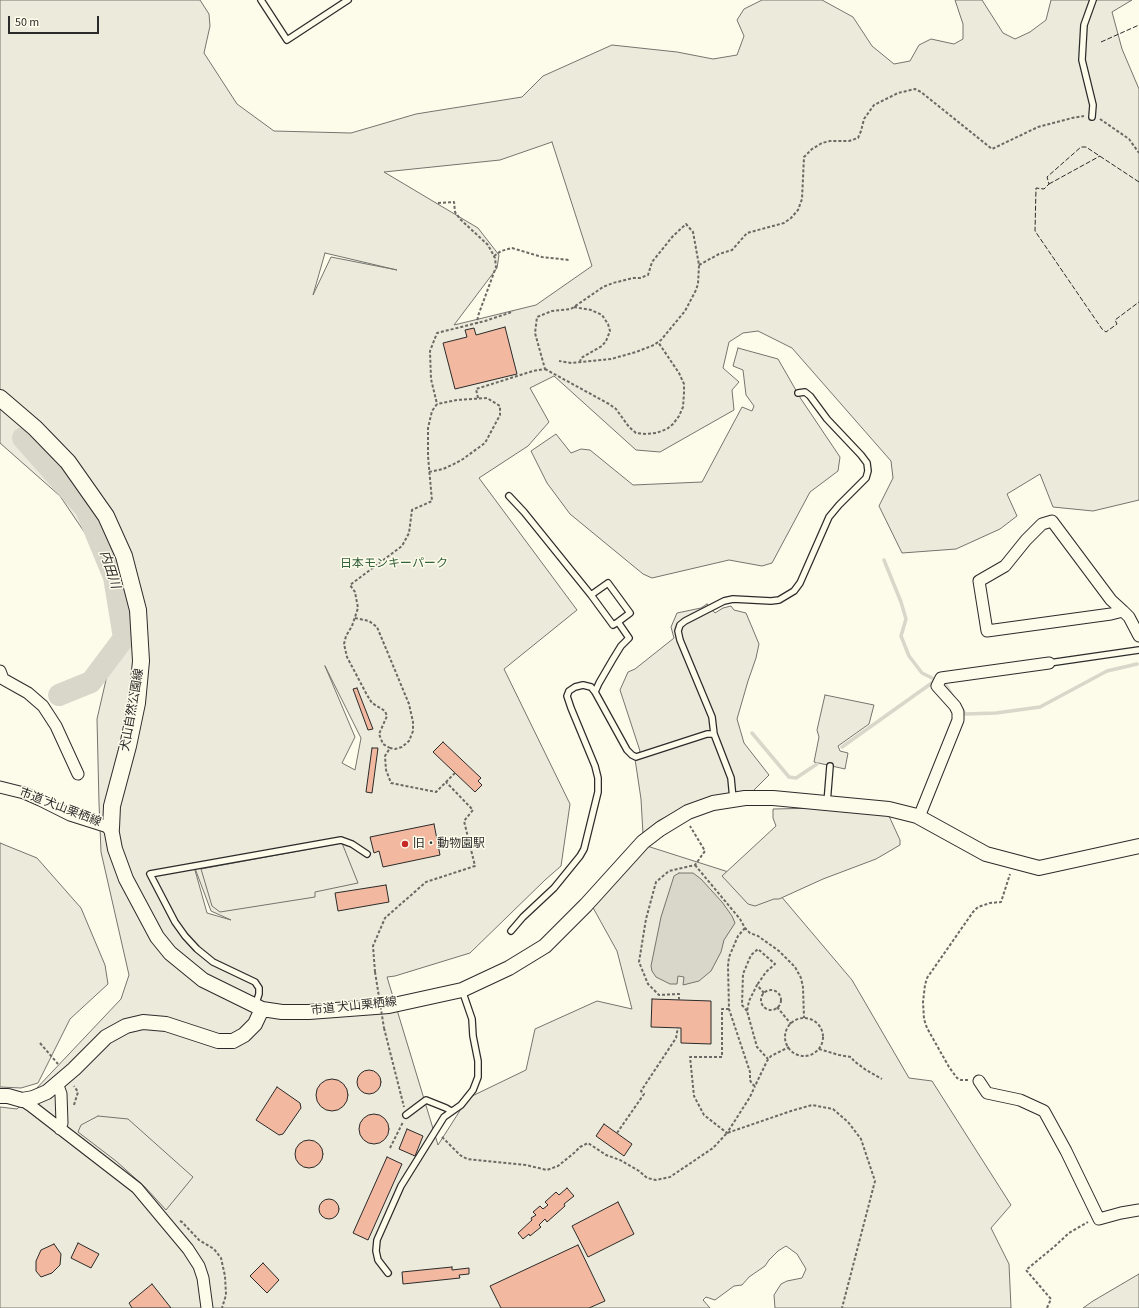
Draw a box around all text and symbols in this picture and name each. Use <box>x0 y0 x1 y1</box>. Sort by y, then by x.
scale bar <box>10 8 101 34</box>
text: 50 m <box>15 14 39 31</box>
water label: 内田川 <box>96 549 122 591</box>
park label: 日本モンキーパーク <box>340 557 448 571</box>
street label: 犬山自然公園線 <box>119 667 147 753</box>
street label: 市道 犬山栗栖線 <box>17 786 103 830</box>
place label: 旧・動物園駅 <box>413 837 485 851</box>
marker: 旧・動物園駅 <box>400 839 410 849</box>
street label: 市道 犬山栗栖線 <box>310 995 398 1019</box>

